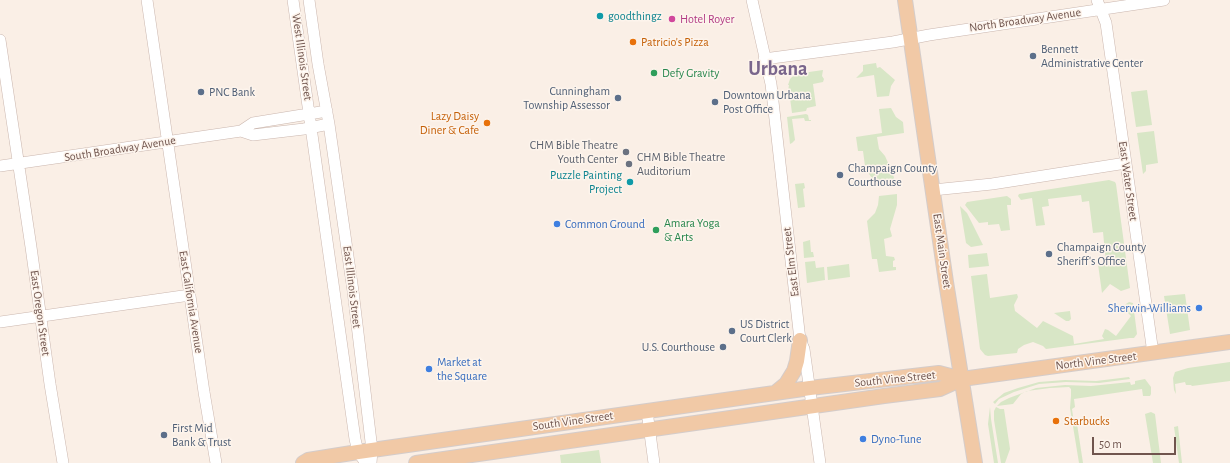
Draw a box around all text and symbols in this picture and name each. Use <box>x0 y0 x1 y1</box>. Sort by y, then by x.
street label: North Broadway Avenue <box>968 5 1082 35</box>
place label: goodthingz <box>608 9 662 23</box>
marker: goodthingz <box>595 11 605 21</box>
place label: Hotel Royer <box>680 12 734 26</box>
street label: West Illinois Street <box>289 13 315 101</box>
marker: Hotel Royer <box>667 14 677 24</box>
place label: Patricio’s Pizza <box>641 35 709 49</box>
marker: Patricio’s Pizza <box>628 37 638 47</box>
place label: Bennett Administrative Center <box>1041 42 1143 70</box>
marker: Bennett Administrative Center <box>1028 51 1038 61</box>
district label: Urbana <box>748 57 808 81</box>
place label: Defy Gravity <box>662 66 719 80</box>
marker: Defy Gravity <box>649 68 659 78</box>
place label: Cunningham Township Assessor <box>523 84 610 112</box>
place label: PNC Bank <box>209 85 255 99</box>
marker: PNC Bank <box>196 87 206 97</box>
place label: Downtown Urbana Post Office <box>723 88 811 116</box>
marker: Cunningham Township Assessor <box>613 93 623 103</box>
marker: Downtown Urbana Post Office <box>710 97 720 107</box>
place label: Lazy Daisy Diner & Cafe <box>420 109 479 137</box>
marker: Lazy Daisy Diner & Cafe <box>482 118 492 128</box>
street label: South Broadway Avenue <box>63 133 177 165</box>
place label: CHM Bible Theatre Youth Center <box>530 138 618 166</box>
street label: East Water Street <box>1115 140 1141 222</box>
marker: CHM Bible Theatre Youth Center <box>621 147 631 157</box>
place label: CHM Bible Theatre Auditorium <box>637 150 725 178</box>
marker: CHM Bible Theatre Auditorium <box>624 159 634 169</box>
place label: Champaign County Courthouse <box>848 161 937 189</box>
place label: Puzzle Painting Project <box>550 168 622 196</box>
marker: Champaign County Courthouse <box>835 170 845 180</box>
marker: Puzzle Painting Project <box>625 177 635 187</box>
street label: East Main Street <box>930 213 954 289</box>
place label: Amara Yoga & Arts <box>664 216 720 244</box>
place label: Common Ground <box>565 217 645 231</box>
marker: Common Ground <box>552 219 562 229</box>
marker: Amara Yoga & Arts <box>651 225 661 235</box>
street label: East Elm Street <box>780 226 802 298</box>
place label: Champaign County Sheriff's Office <box>1057 240 1146 268</box>
street label: East Illinois Street <box>340 245 364 329</box>
marker: Champaign County Sheriff's Office <box>1044 249 1054 259</box>
street label: East California Avenue <box>176 250 206 354</box>
street label: East Oregon Street <box>27 269 53 357</box>
place label: Sherwin-Williams <box>1108 301 1191 315</box>
marker: Sherwin-Williams <box>1194 303 1204 313</box>
place label: US District Court Clerk <box>740 317 792 345</box>
marker: US District Court Clerk <box>727 326 737 336</box>
place label: U.S. Courthouse <box>642 340 715 354</box>
marker: U.S. Courthouse <box>718 342 728 352</box>
street label: North Vine Street <box>1055 349 1137 373</box>
place label: Market at the Square <box>437 355 487 383</box>
marker: Market at the Square <box>424 364 434 374</box>
street label: South Vine Street <box>854 368 936 390</box>
street label: South Vine Street <box>532 408 614 434</box>
place label: Starbucks <box>1064 414 1110 428</box>
marker: Starbucks <box>1051 416 1061 426</box>
place label: First Mid Bank & Trust <box>172 421 231 449</box>
scale bar <box>1094 429 1178 455</box>
marker: First Mid Bank & Trust <box>159 430 169 440</box>
place label: Dyno-Tune <box>871 432 922 446</box>
marker: Dyno-Tune <box>858 434 868 444</box>
text: 50 m <box>1099 438 1122 450</box>

